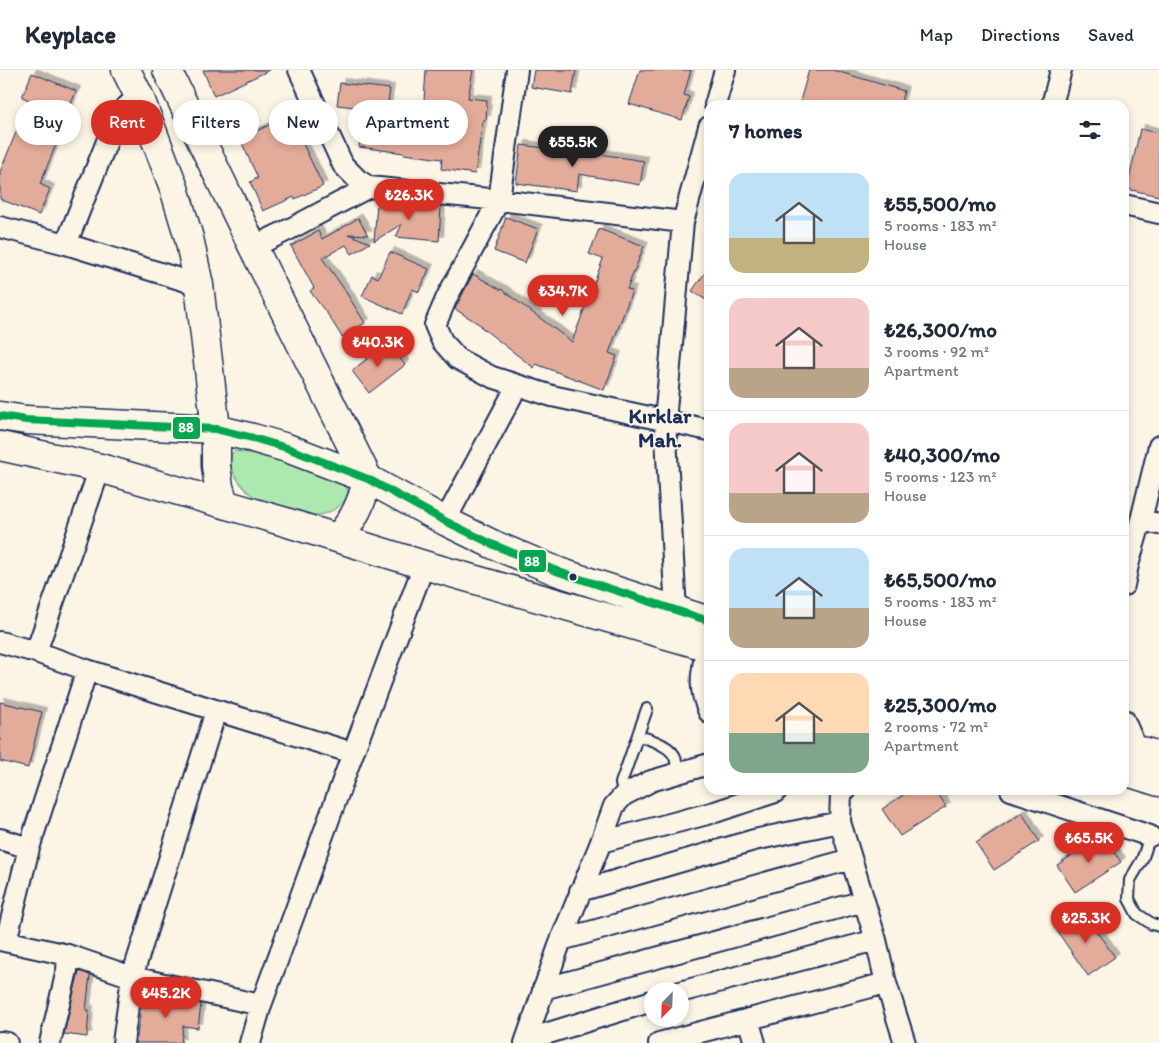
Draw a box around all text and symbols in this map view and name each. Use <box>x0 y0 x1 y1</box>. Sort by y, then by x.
text: Keyplace <box>25 20 116 49</box>
text: Map <box>920 24 953 46</box>
text: Directions <box>981 24 1060 46</box>
text: Saved <box>1088 24 1134 46</box>
chip: Buy <box>15 100 81 145</box>
chip: Rent <box>91 100 163 145</box>
chip: Filters <box>173 100 259 145</box>
chip: New <box>269 100 338 145</box>
chip: Apartment <box>348 100 468 145</box>
icon: filters <box>1076 116 1104 144</box>
text: 7 homes <box>729 118 803 143</box>
pin: ₺55.5K <box>532 126 614 168</box>
text: ₺55.5K <box>549 132 597 151</box>
pin: ₺26.3K <box>368 178 450 221</box>
text: ₺26.3K <box>385 185 433 204</box>
text: ₺55,500/mo <box>884 191 996 216</box>
icon: home <box>769 193 829 253</box>
text: 5 rooms · 183 m² <box>884 216 997 235</box>
text: House <box>884 235 927 254</box>
pin: ₺34.7K <box>522 274 604 317</box>
text: ₺34.7K <box>538 281 588 300</box>
text: ₺26,300/mo <box>884 317 997 342</box>
icon: home <box>769 318 829 378</box>
pin: ₺40.3K <box>337 326 419 368</box>
text: ₺40.3K <box>353 332 403 351</box>
text: 3 rooms · 92 m² <box>884 342 989 361</box>
text: Apartment <box>884 361 959 380</box>
district label: Kırklar Mah. <box>629 403 692 452</box>
line badge: 88 <box>172 416 201 440</box>
text: 88 <box>178 419 194 436</box>
text: ₺40,300/mo <box>884 442 1000 467</box>
icon: home <box>769 443 829 503</box>
text: 5 rooms · 123 m² <box>884 467 996 486</box>
text: House <box>884 486 927 505</box>
line badge: 88 <box>518 549 547 573</box>
text: 88 <box>524 553 540 570</box>
text: ₺65,500/mo <box>884 567 996 592</box>
icon: home <box>769 568 829 628</box>
unlabelled marker <box>568 572 578 582</box>
text: 5 rooms · 183 m² <box>884 592 997 611</box>
text: House <box>884 611 927 630</box>
text: ₺25,300/mo <box>884 692 997 717</box>
icon: home <box>769 693 829 753</box>
text: 2 rooms · 72 m² <box>884 717 988 736</box>
text: Apartment <box>884 736 959 755</box>
pin: ₺65.5K <box>1048 822 1130 864</box>
text: ₺65.5K <box>1065 828 1113 847</box>
pin: ₺25.3K <box>1045 902 1127 944</box>
text: ₺25.3K <box>1062 908 1110 927</box>
pin: ₺45.2K <box>125 976 207 1019</box>
north arrow <box>644 982 689 1028</box>
map controls <box>644 982 689 1027</box>
text: ₺45.2K <box>141 983 191 1002</box>

